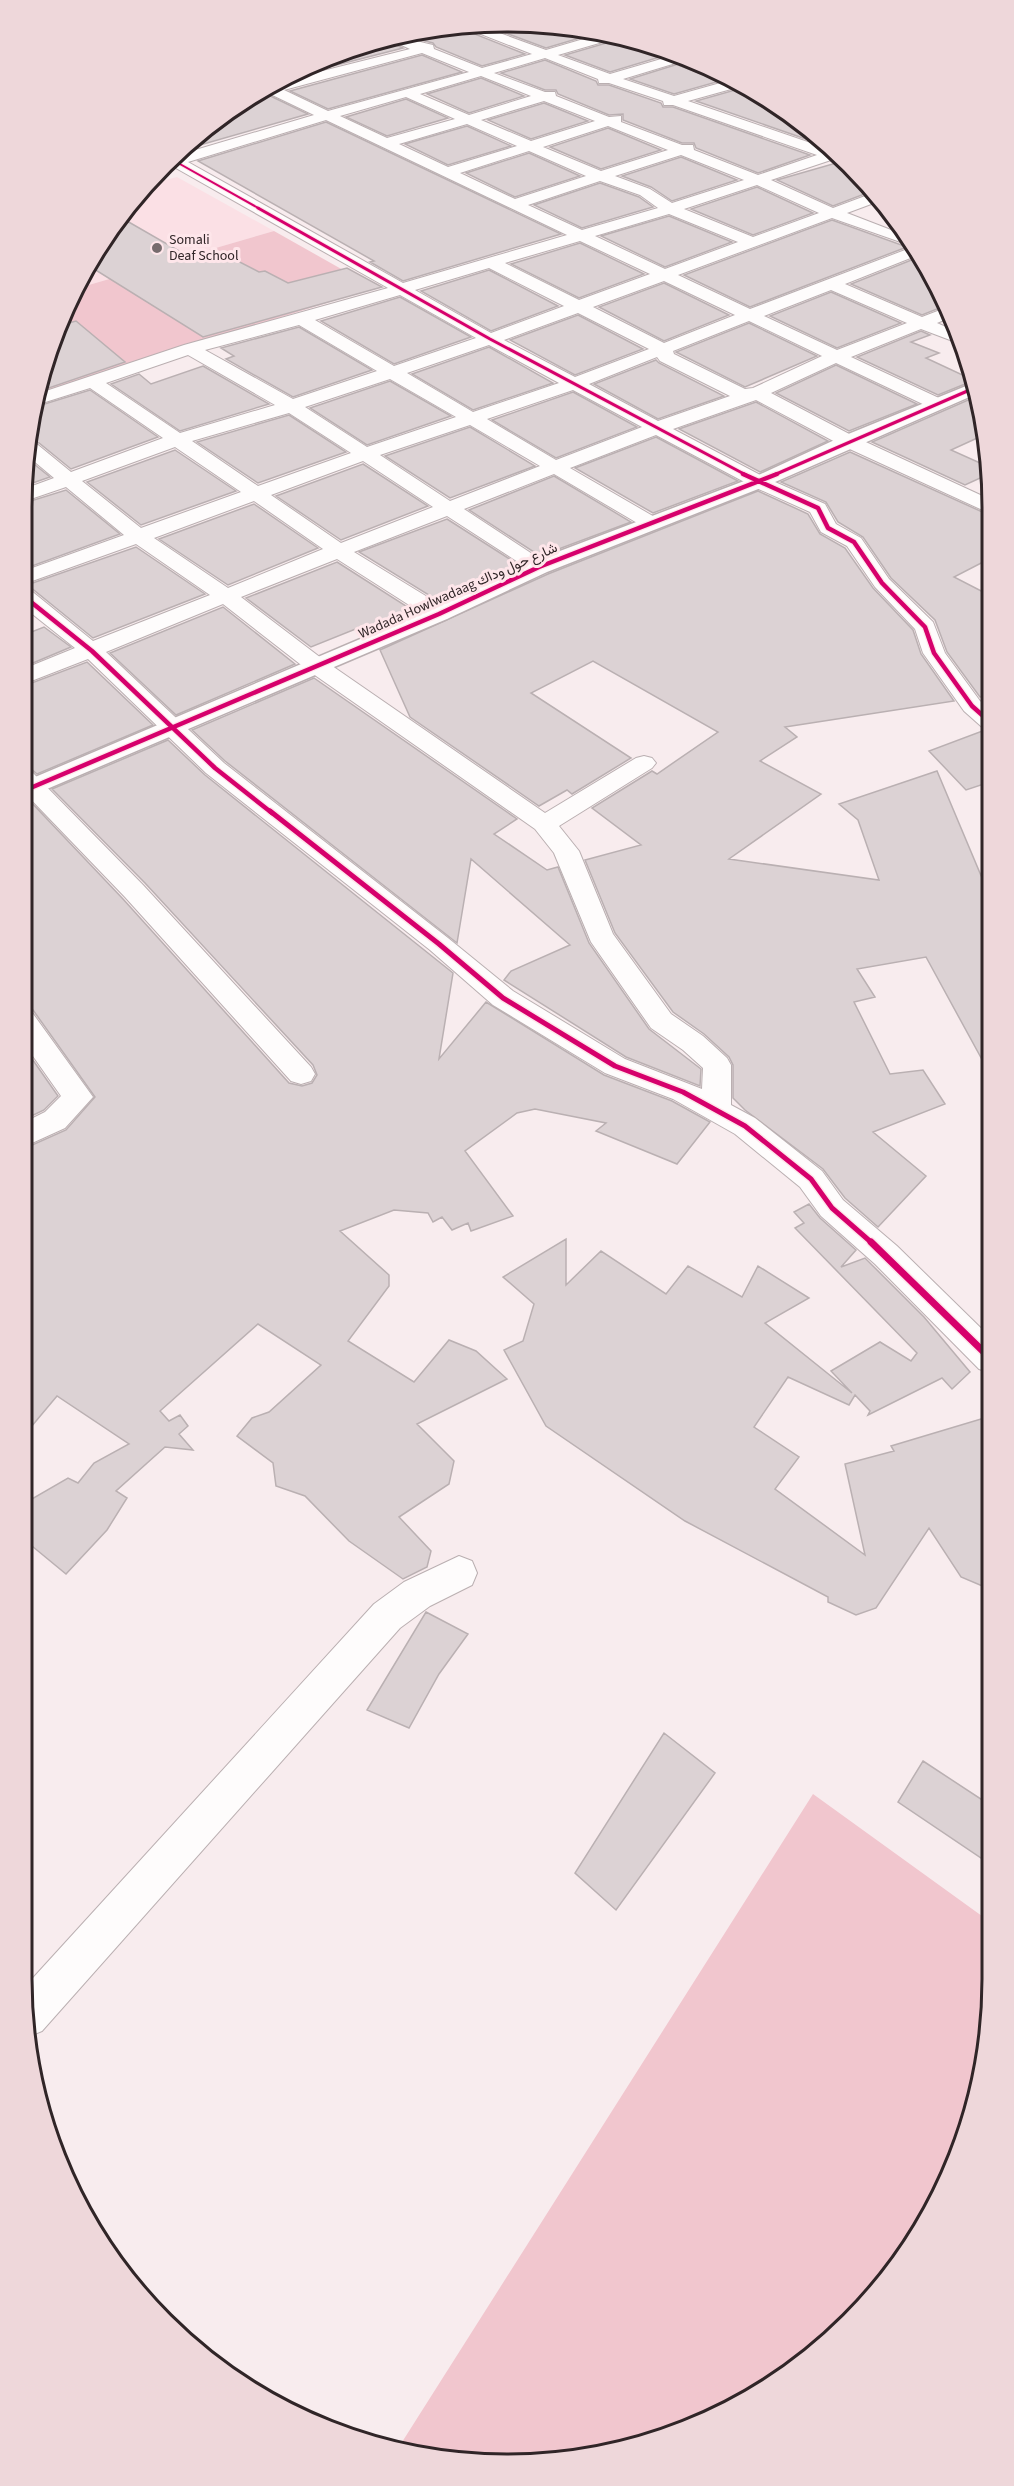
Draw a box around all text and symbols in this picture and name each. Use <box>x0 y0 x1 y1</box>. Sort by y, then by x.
place label: Somali Deaf School <box>169 230 239 266</box>
marker: Somali Deaf School <box>150 241 164 255</box>
street label: Wadada Howlwadaag شارع حول وداك <box>355 538 561 644</box>

